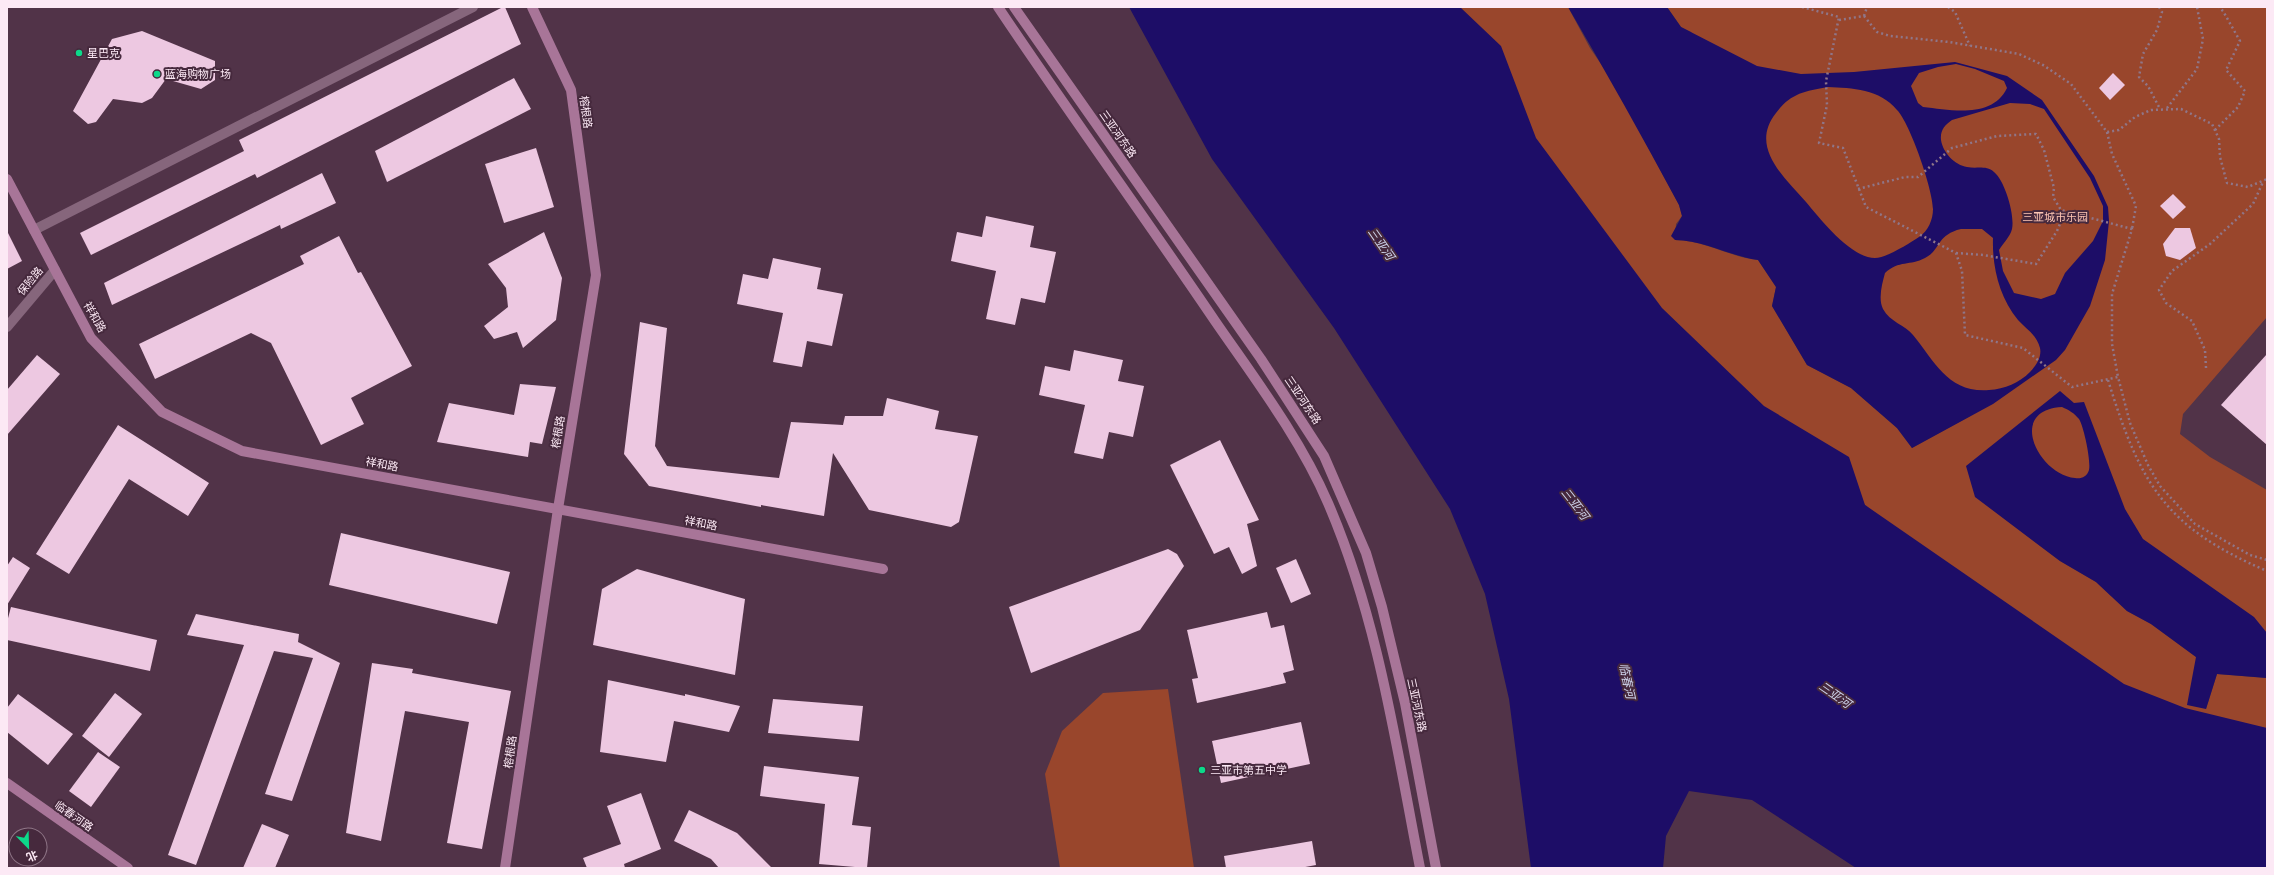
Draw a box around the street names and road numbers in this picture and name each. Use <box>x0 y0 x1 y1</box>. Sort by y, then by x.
street label: 榕根路 <box>577 95 594 129</box>
street label: 三亚河东路 <box>1096 108 1139 161</box>
street label: 保险路 <box>15 265 46 298</box>
street label: 祥和路 <box>81 300 108 335</box>
street label: 三亚河东路 <box>1282 374 1323 427</box>
street label: 榕根路 <box>549 415 567 449</box>
street label: 祥和路 <box>365 455 399 474</box>
street label: 祥和路 <box>684 514 718 533</box>
street label: 三亚河东路 <box>1404 677 1429 733</box>
street label: 榕根路 <box>502 735 519 769</box>
street label: 临春河路 <box>52 798 95 834</box>

